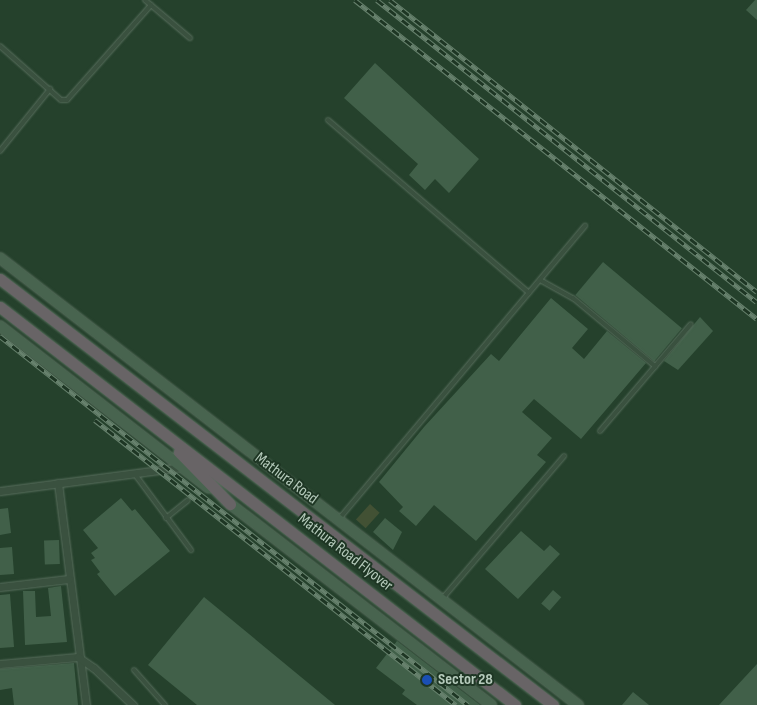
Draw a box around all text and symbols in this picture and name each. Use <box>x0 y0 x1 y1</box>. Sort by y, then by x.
street label: Mathura Road <box>251 449 321 509</box>
street label: Mathura Road Flyover <box>294 510 396 596</box>
place label: Sector 28 <box>438 670 493 690</box>
marker: Sector 28 <box>420 673 434 687</box>

